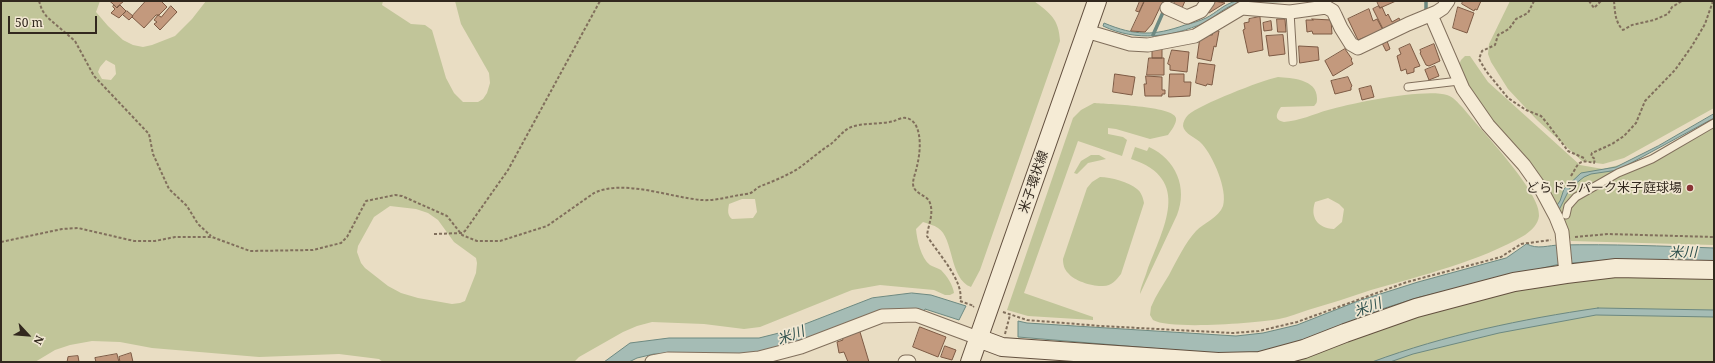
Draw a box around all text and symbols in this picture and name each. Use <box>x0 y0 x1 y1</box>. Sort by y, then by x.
scale bar <box>10 8 99 34</box>
text: 50 m <box>15 14 43 31</box>
street label: 米子環状線 <box>1016 149 1052 215</box>
place label: どらドラパーク米子庭球場 <box>1526 180 1682 196</box>
marker: どらドラパーク米子庭球場 <box>1685 183 1695 193</box>
water label: 米川 <box>1669 245 1697 261</box>
water label: 米川 <box>1352 295 1384 321</box>
north arrow <box>8 315 48 355</box>
water label: 米川 <box>775 323 807 349</box>
text: N <box>31 333 48 348</box>

